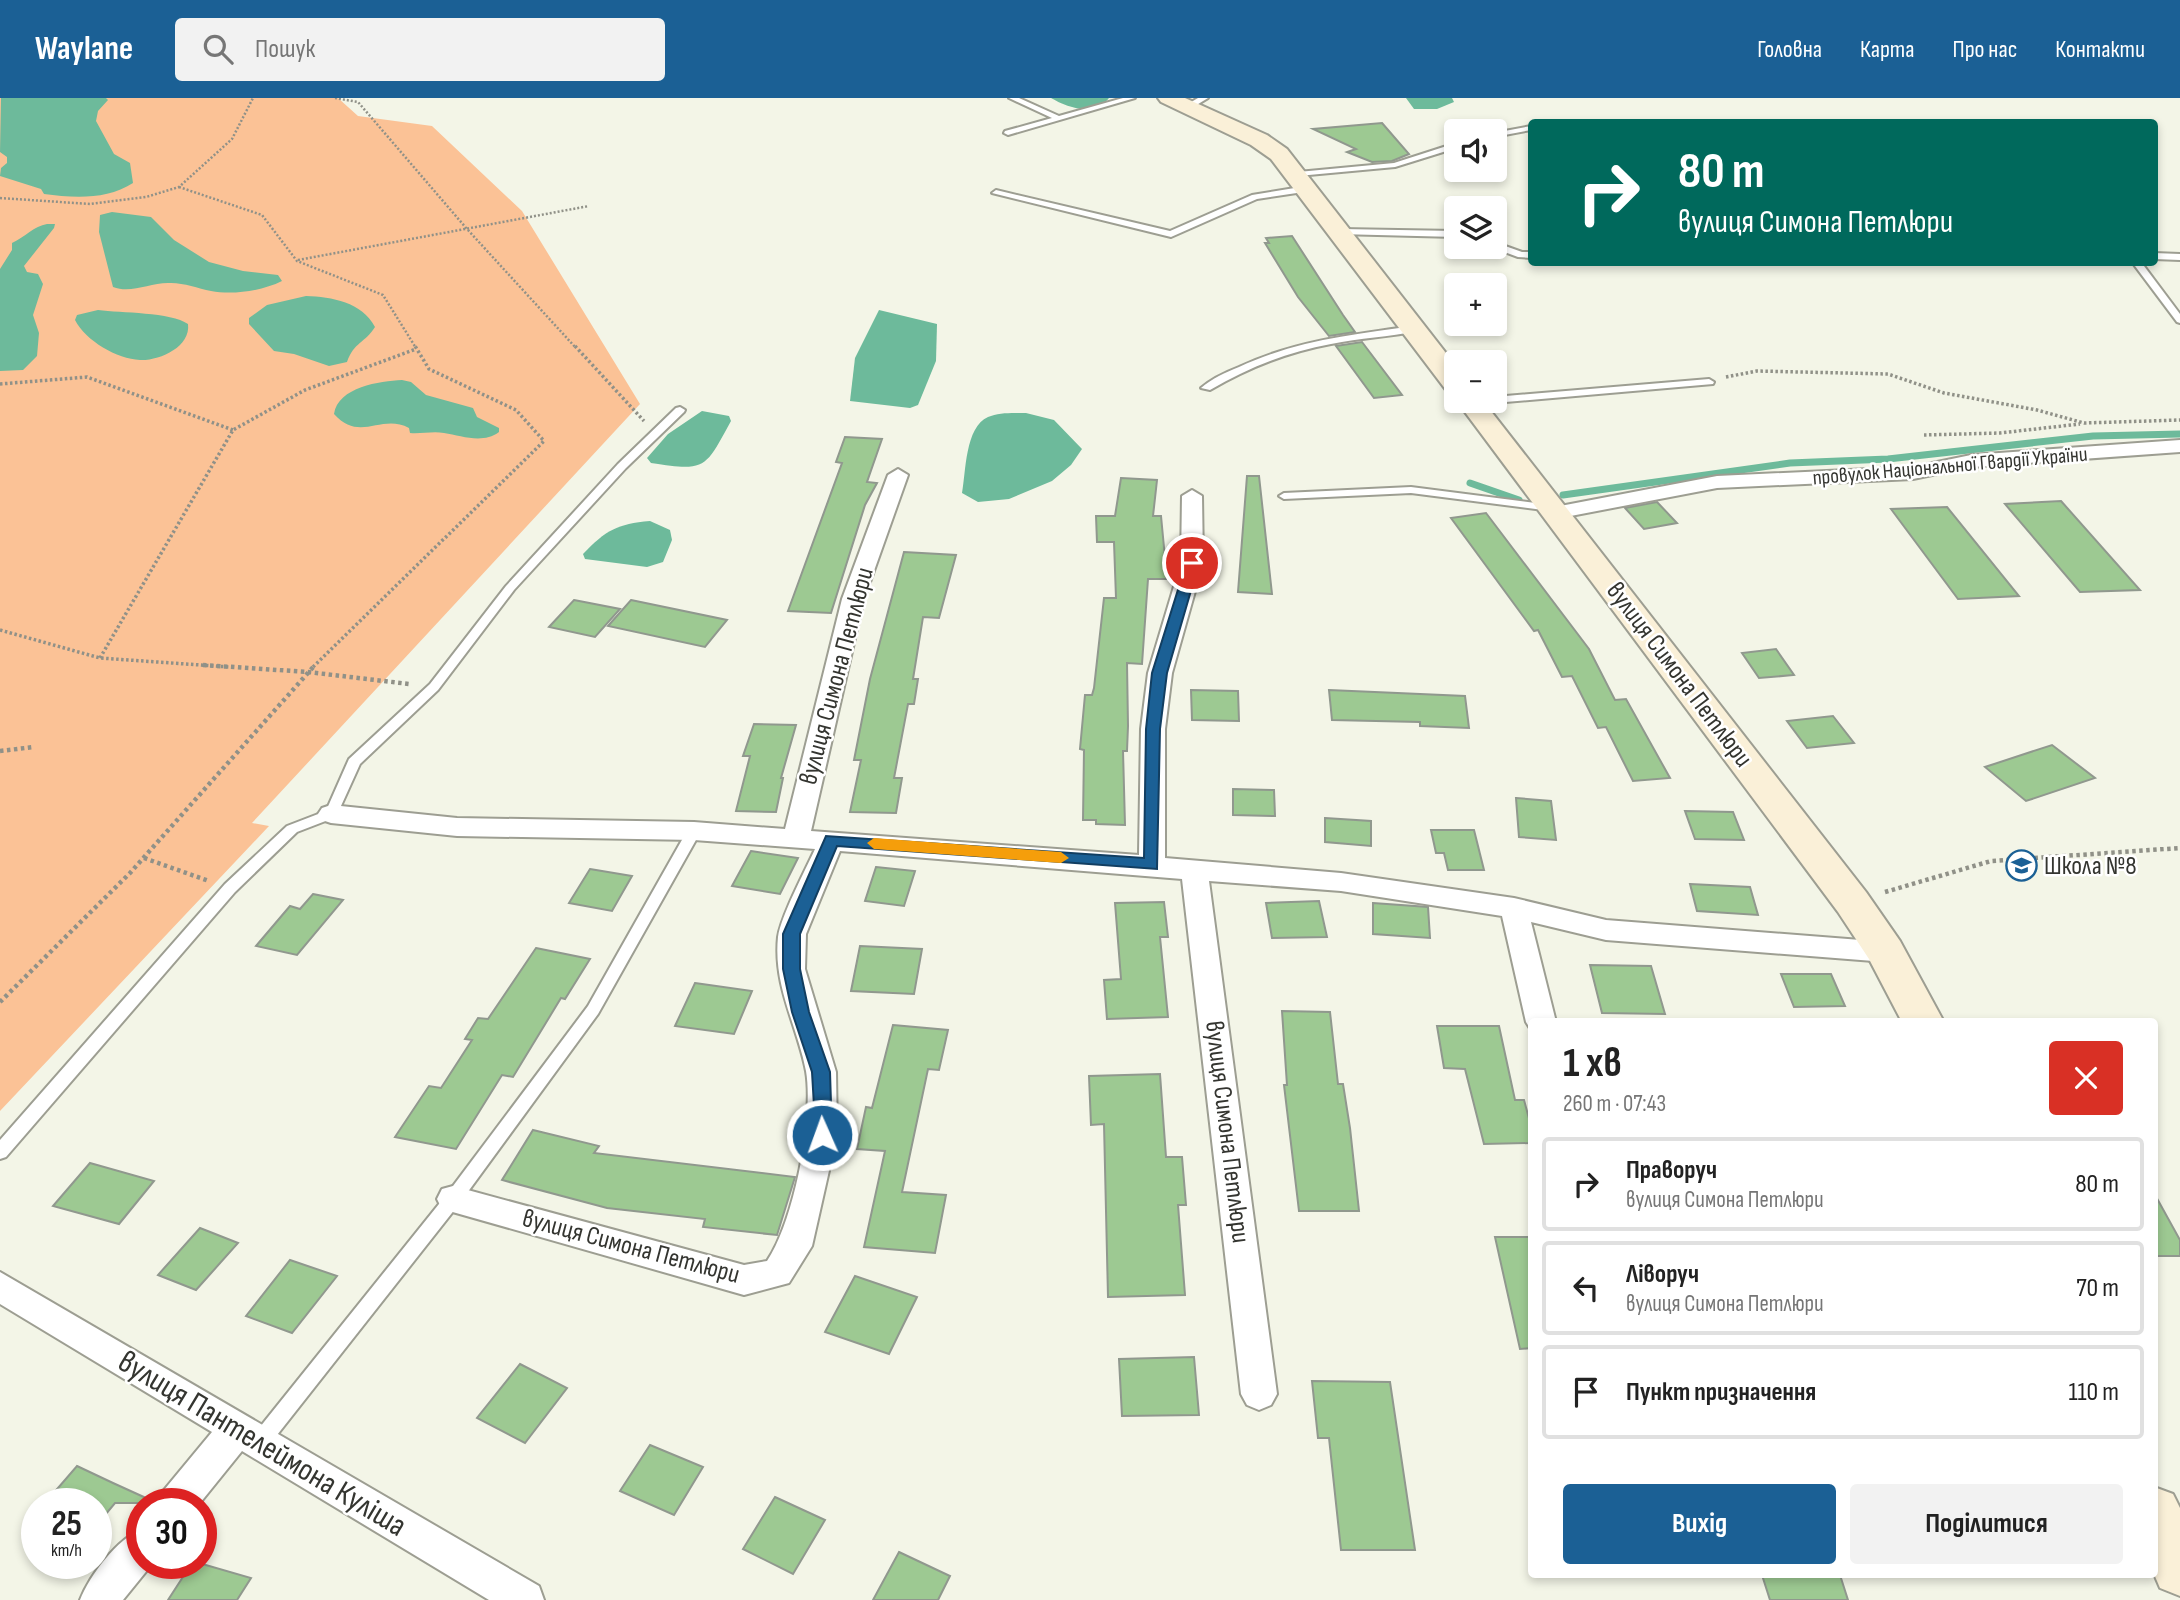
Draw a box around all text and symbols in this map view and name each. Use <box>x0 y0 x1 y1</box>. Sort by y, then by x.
search box <box>175 18 665 81</box>
text: Waylane <box>35 29 133 69</box>
icon: search <box>199 30 237 68</box>
text: Пошук <box>255 34 315 65</box>
text: Головна <box>1757 35 1822 64</box>
text: Карта <box>1860 35 1914 64</box>
text: Про нас <box>1952 35 2017 64</box>
text: Контакти <box>2055 35 2145 64</box>
map controls <box>1444 119 1507 413</box>
button: sound <box>1444 119 1507 182</box>
text: 80 m <box>1678 143 1765 202</box>
icon: right <box>1563 147 1654 238</box>
button: layers <box>1444 196 1507 259</box>
text: вулиця Симона Петлюри <box>1678 203 1953 242</box>
button: + <box>1444 273 1507 336</box>
button: − <box>1444 350 1507 413</box>
street label: провулок Національної Гвардії України <box>1811 442 2089 490</box>
pin <box>1162 533 1222 593</box>
icon: arrive <box>1173 544 1211 582</box>
street label: вулиця Симона Петлюри <box>793 564 881 788</box>
street label: вулиця Симона Петлюри <box>1599 576 1759 774</box>
school or university icon: Школа №8 <box>2004 849 2038 883</box>
place label: Школа №8 <box>2044 851 2137 882</box>
street label: вулиця Симона Петлюри <box>1198 1019 1256 1245</box>
text: 1 хв <box>1563 1038 1622 1089</box>
button: close <box>2049 1041 2123 1115</box>
text: 260 m · 07:43 <box>1563 1090 1666 1118</box>
position arrow <box>785 1098 859 1172</box>
text: Праворуч <box>1626 1155 1717 1186</box>
icon: right <box>1567 1165 1605 1203</box>
text: 80 m <box>2075 1169 2119 1200</box>
text: вулиця Симона Петлюри <box>1626 1186 1824 1214</box>
street label: вулиця Симона Петлюри <box>519 1203 743 1291</box>
text: Ліворуч <box>1626 1259 1699 1290</box>
icon: left <box>1567 1269 1605 1307</box>
text: 70 m <box>2076 1273 2119 1304</box>
text: вулиця Симона Петлюри <box>1626 1290 1824 1318</box>
street label: вулиця Пантелеймона Куліша <box>111 1342 413 1546</box>
icon: arrive <box>1567 1373 1605 1411</box>
text: Пункт призначення <box>1626 1377 1816 1408</box>
text: 110 m <box>2068 1377 2119 1408</box>
button: Вихід <box>1563 1484 1836 1564</box>
button: Поділитися <box>1850 1484 2123 1564</box>
speed limit sign: 30 <box>126 1488 217 1579</box>
text: 25 <box>51 1503 82 1546</box>
text: km/h <box>51 1540 82 1561</box>

